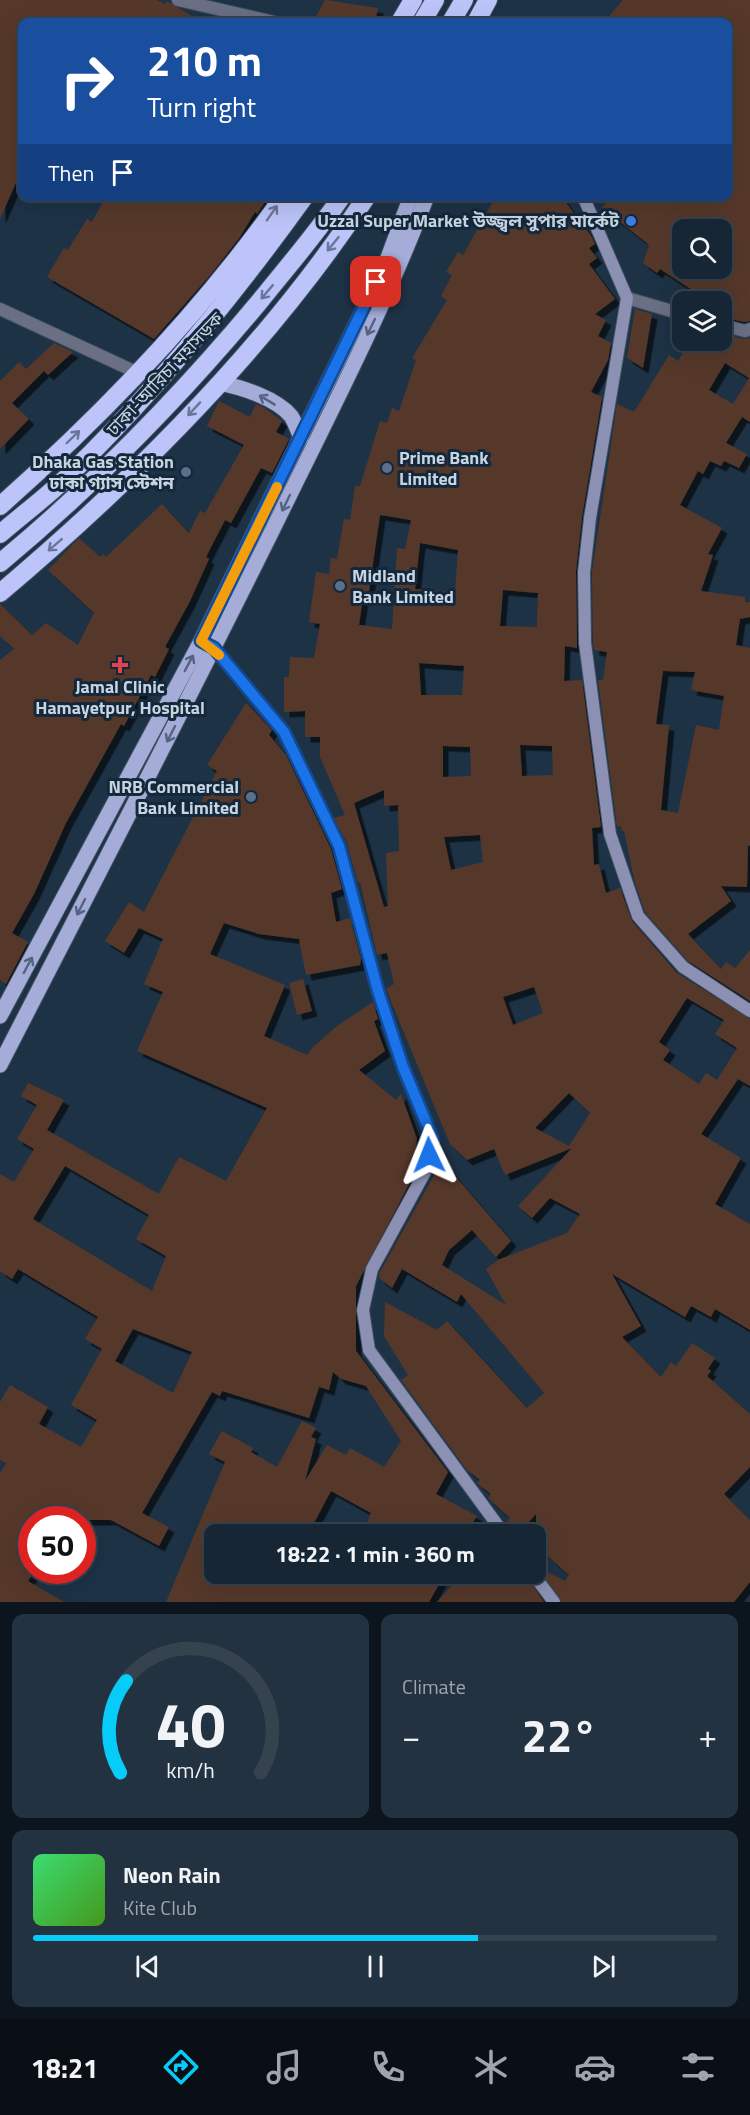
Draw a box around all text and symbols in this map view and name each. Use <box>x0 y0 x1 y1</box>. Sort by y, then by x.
text: 210 m <box>147 28 262 92</box>
icon: right <box>48 42 126 120</box>
text: Turn right <box>147 86 256 127</box>
text: Then <box>48 156 94 190</box>
icon: arrive <box>106 156 139 189</box>
one-way arrow <box>266 206 278 222</box>
place label: Uzzal Super Market উজ্জ্বল সুপার মার্কেট <box>317 207 620 234</box>
marker: Uzzal Super Market উজ্জ্বল সুপার মার্কেট <box>624 214 638 228</box>
map controls <box>672 219 732 351</box>
button: search <box>672 219 732 279</box>
one-way arrow <box>327 236 340 252</box>
pin <box>350 256 401 307</box>
icon: arrive <box>359 265 392 298</box>
one-way arrow <box>260 284 274 299</box>
button: layers <box>672 291 732 351</box>
street label: ঢাকা-আরিচা মহাসড়ক <box>99 305 230 442</box>
one-way arrow <box>365 318 376 336</box>
one-way arrow <box>259 394 276 406</box>
one-way arrow <box>187 402 201 417</box>
one-way arrow <box>66 430 81 445</box>
place label: Prime Bank Limited <box>399 444 489 492</box>
place label: Dhaka Gas Station ঢাকা গ্যাস স্টেশন <box>32 448 175 496</box>
marker: Prime Bank Limited <box>380 461 394 475</box>
marker: Dhaka Gas Station ঢাকা গ্যাস স্টেশন <box>179 465 193 479</box>
one-way arrow <box>279 493 291 511</box>
one-way arrow <box>48 538 63 552</box>
place label: Midland Bank Limited <box>352 562 454 610</box>
marker: Midland Bank Limited <box>333 579 347 593</box>
one-way arrow <box>183 655 195 672</box>
marker: Jamal Clinic Hamayetpur, Hospital <box>111 656 129 674</box>
place label: Jamal Clinic Hamayetpur, Hospital <box>35 673 205 721</box>
one-way arrow <box>164 724 176 742</box>
place label: NRB Commercial Bank Limited <box>108 773 239 821</box>
marker: NRB Commercial Bank Limited <box>244 790 258 804</box>
one-way arrow <box>75 898 87 916</box>
one-way arrow <box>23 956 34 974</box>
position arrow <box>397 1123 461 1187</box>
speed limit sign: 50 <box>18 1506 96 1584</box>
text: 18:22 · 1 min · 360 m <box>275 1537 475 1571</box>
text: Climate <box>402 1671 466 1702</box>
text: 40 <box>156 1676 225 1771</box>
text: 22° <box>522 1701 597 1769</box>
text: − <box>402 1711 420 1761</box>
text: + <box>699 1711 717 1761</box>
text: km/h <box>166 1754 215 1786</box>
text: Neon Rain <box>123 1858 221 1892</box>
text: Kite Club <box>123 1892 197 1923</box>
icon: previous <box>131 1950 164 1983</box>
icon: pause <box>359 1950 392 1983</box>
icon: next <box>587 1950 620 1983</box>
icon: directions <box>160 2046 202 2088</box>
icon: music <box>263 2046 305 2088</box>
icon: phone <box>367 2046 409 2088</box>
icon: climate <box>470 2046 512 2088</box>
icon: car <box>574 2046 616 2088</box>
icon: filters <box>677 2046 719 2088</box>
text: 18:21 <box>31 2047 98 2088</box>

